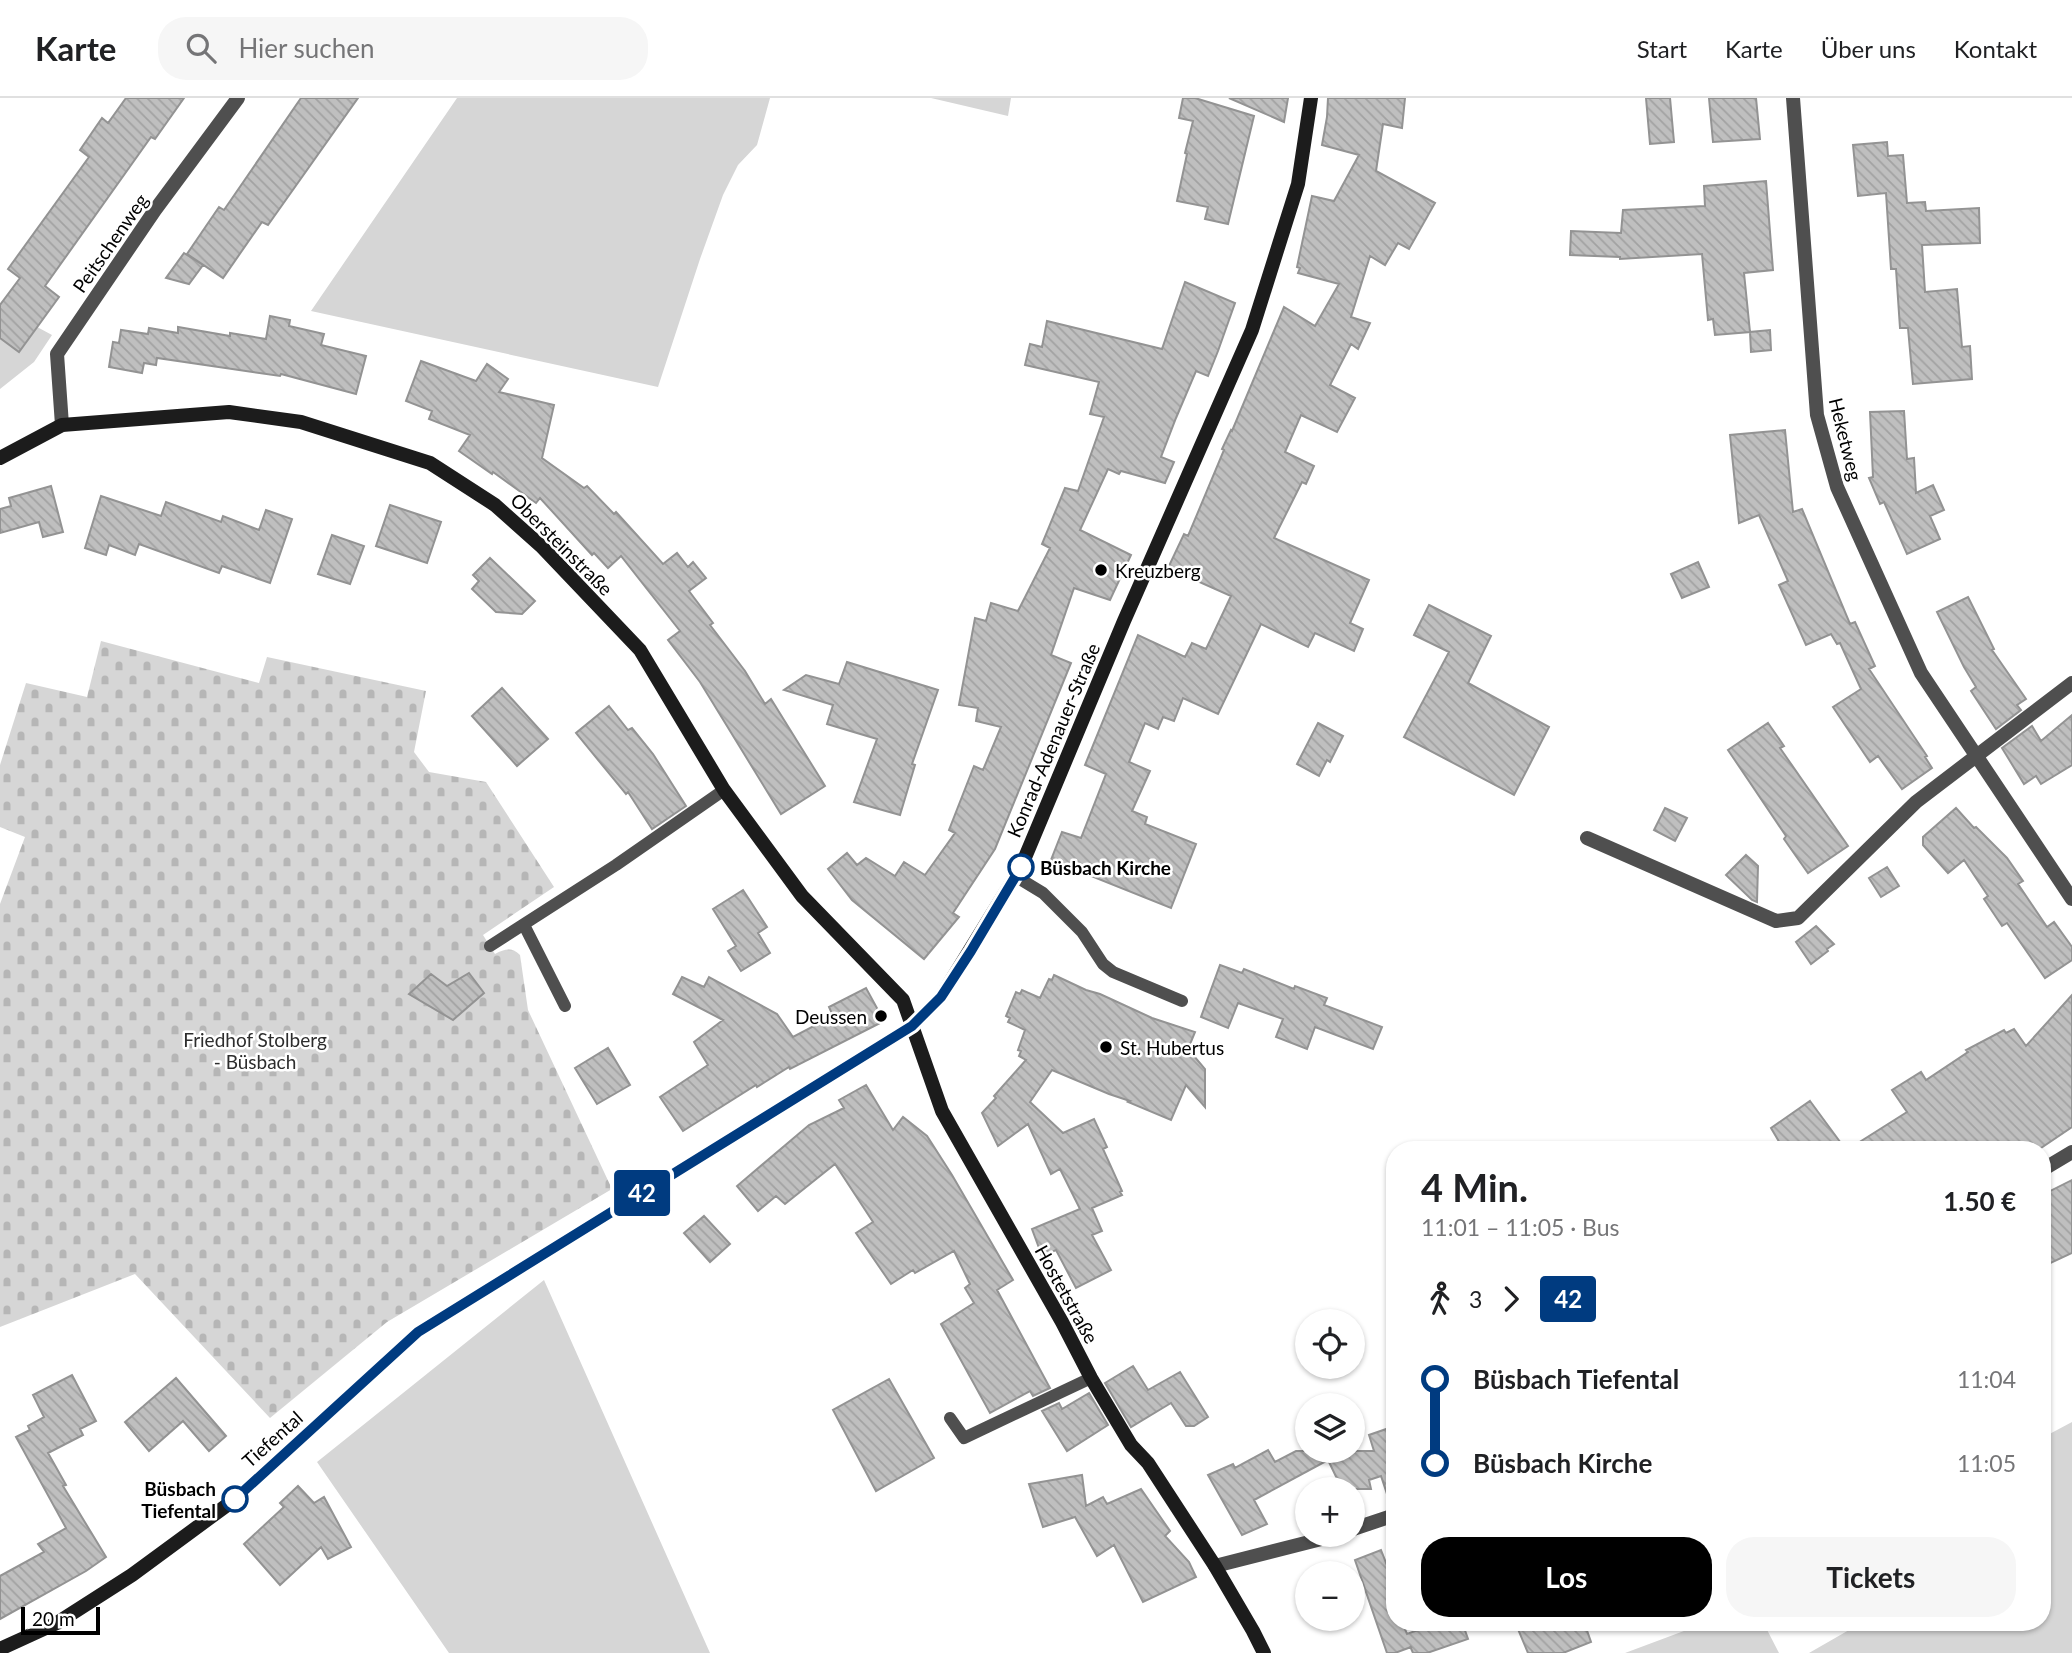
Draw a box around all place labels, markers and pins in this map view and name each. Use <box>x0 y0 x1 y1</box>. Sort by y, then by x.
place label: Kreuzberg <box>1115 559 1201 582</box>
marker: Kreuzberg <box>1093 562 1109 578</box>
marker: Büsbach Kirche <box>1008 854 1034 880</box>
place label: Büsbach Kirche <box>1040 856 1171 879</box>
place label: Deussen <box>795 1005 867 1028</box>
marker: Deussen <box>873 1008 889 1024</box>
place label: St. Hubertus <box>1120 1036 1224 1059</box>
marker: St. Hubertus <box>1098 1039 1114 1055</box>
place label: Büsbach Tiefental <box>141 1477 216 1522</box>
marker: Büsbach Tiefental <box>222 1486 248 1512</box>

